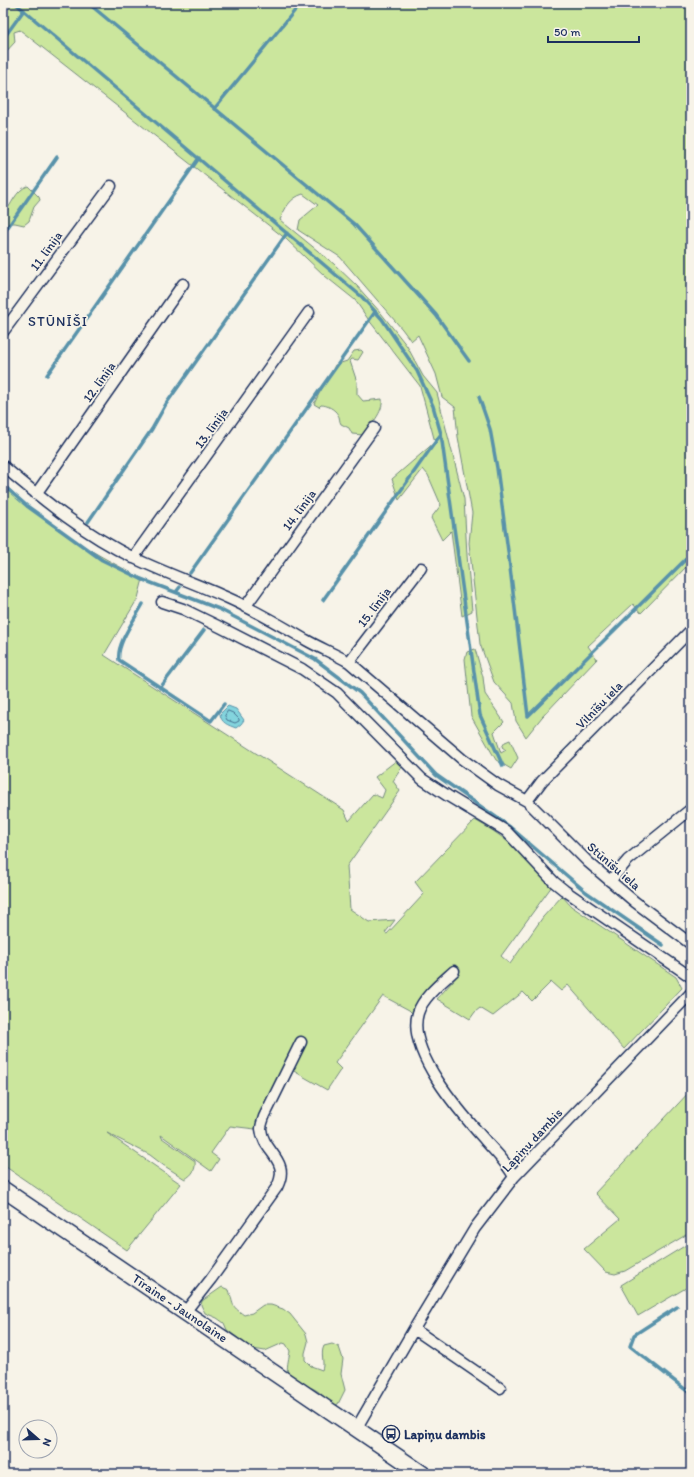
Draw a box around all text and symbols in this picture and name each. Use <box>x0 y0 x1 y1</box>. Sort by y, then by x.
scale bar <box>548 18 639 44</box>
text: 50 m <box>554 25 580 39</box>
street label: 11. līnija <box>27 228 66 274</box>
district label: STŪNĪŠI <box>28 313 88 330</box>
street label: 12. līnija <box>80 358 119 405</box>
street label: 13. līnija <box>191 404 231 451</box>
street label: 14. līnija <box>279 486 319 533</box>
street label: 15. līnija <box>354 584 394 630</box>
street label: Vilnīšu iela <box>573 678 626 732</box>
street label: Stūnīšu iela <box>584 839 644 893</box>
street label: Lapiņu dambis <box>499 1105 565 1175</box>
street label: Tīraine - Jaunolaine <box>130 1271 230 1345</box>
north arrow <box>18 1419 58 1459</box>
bus stop icon: Lapiņu dambis <box>381 1424 401 1444</box>
place label: Lapiņu dambis <box>404 1427 486 1443</box>
text: N <box>40 1437 54 1448</box>

